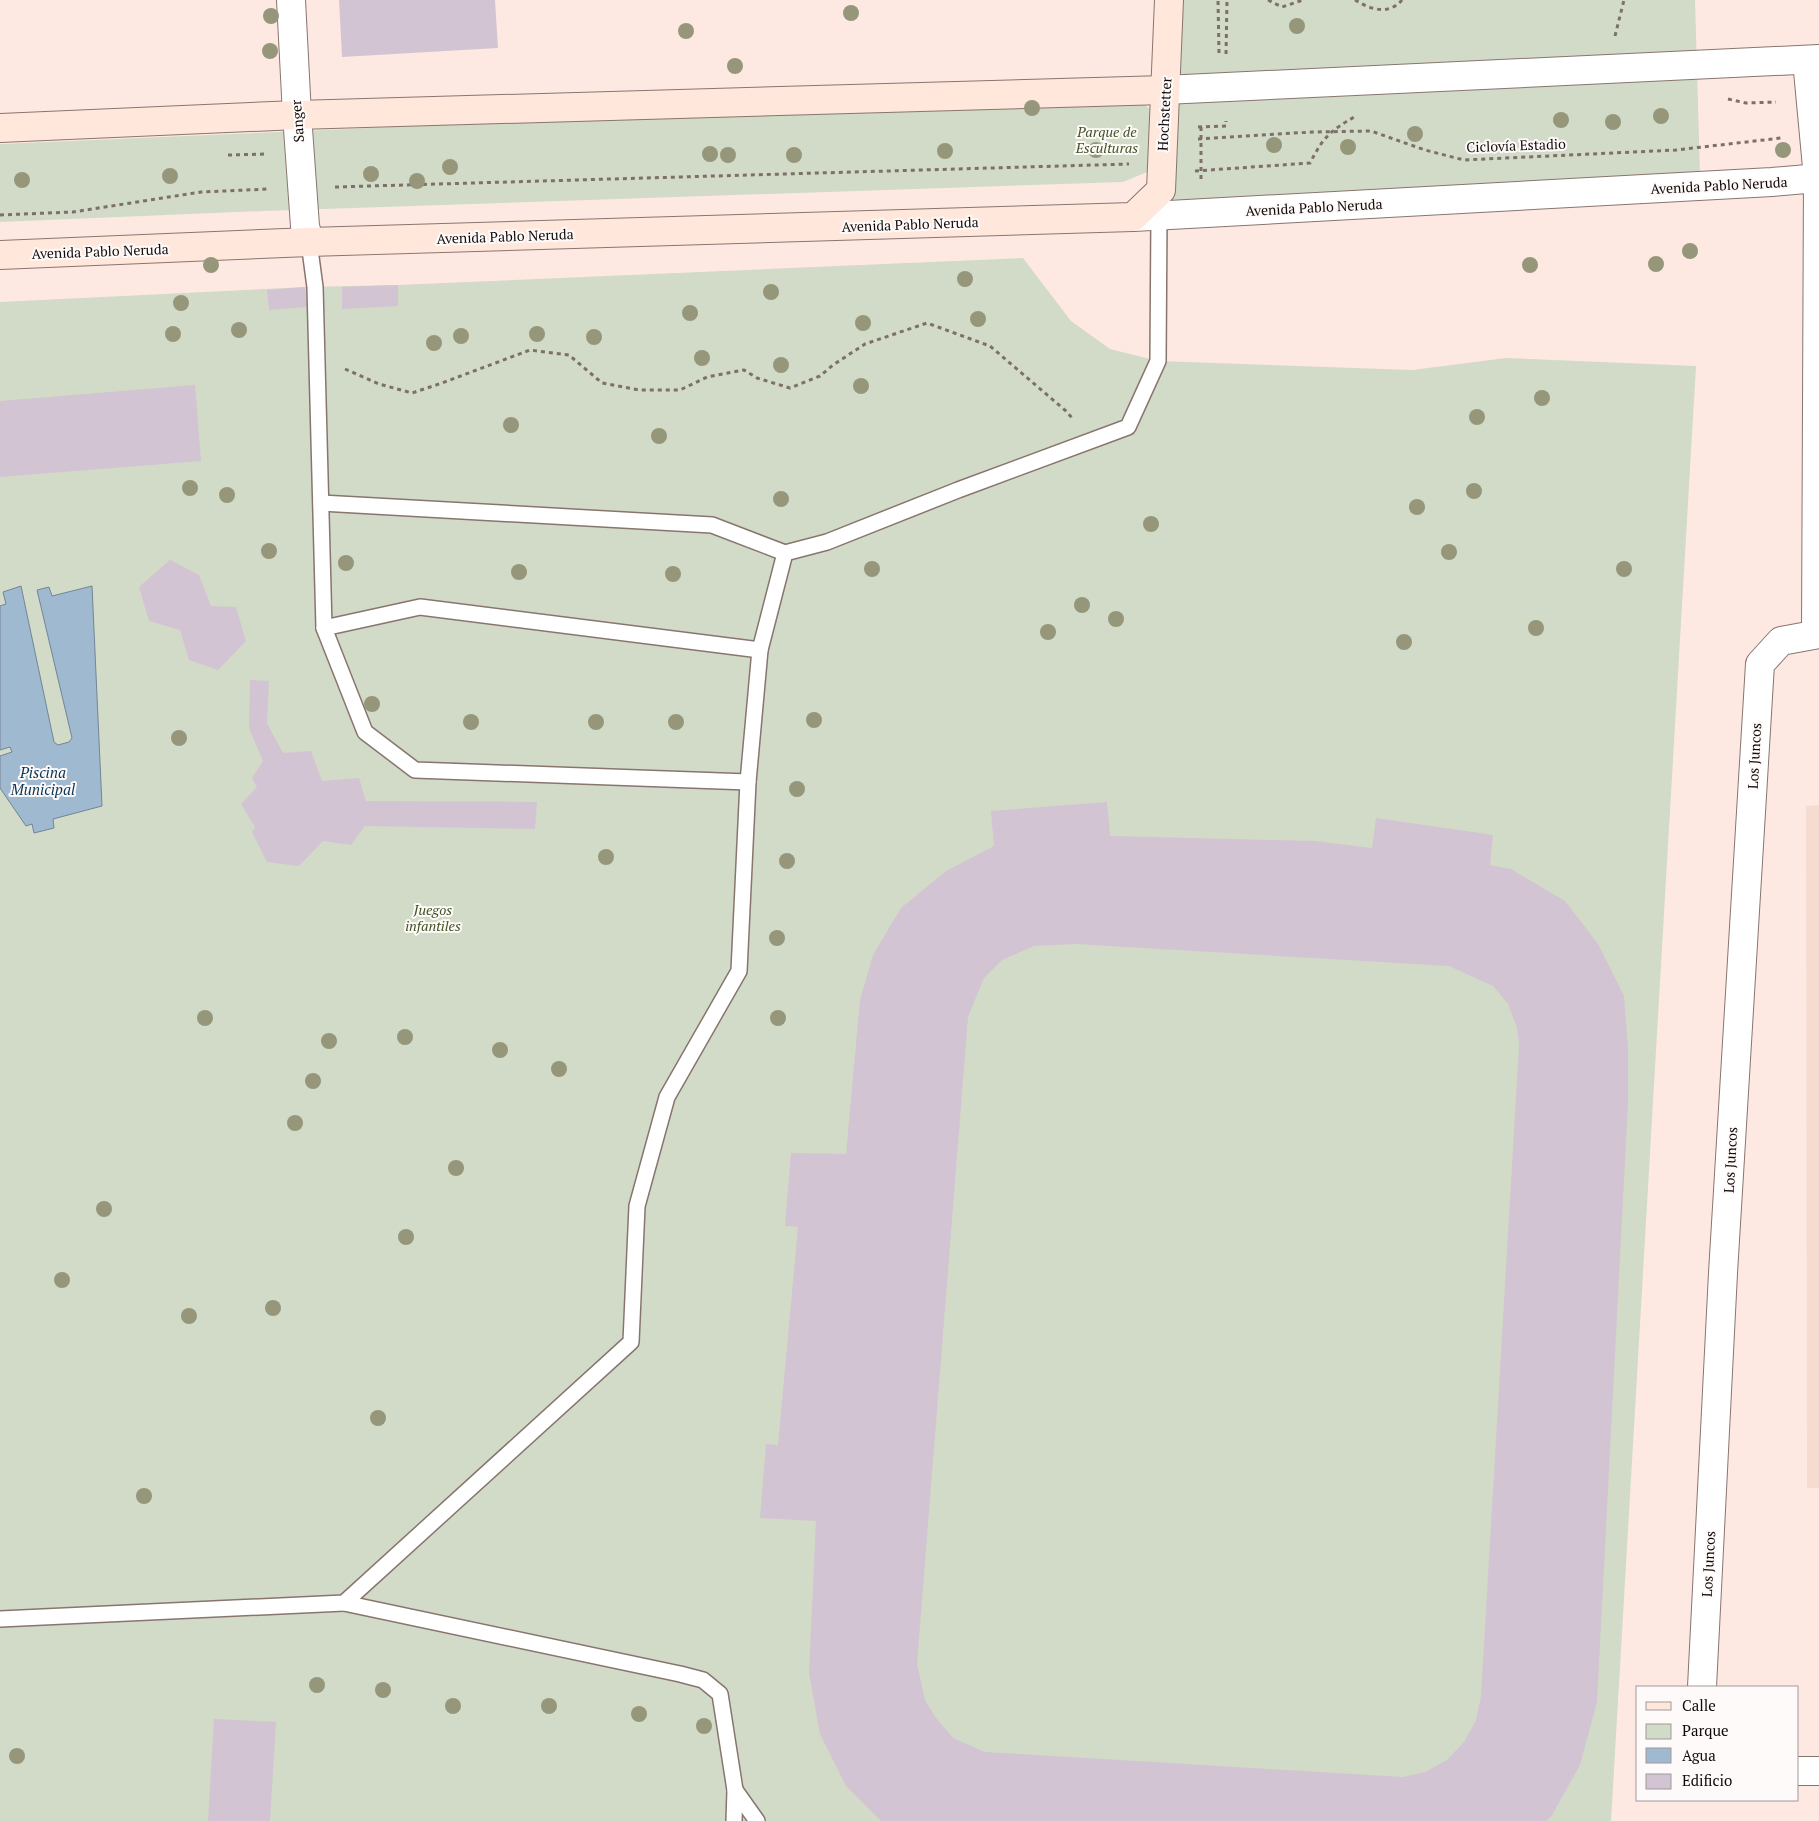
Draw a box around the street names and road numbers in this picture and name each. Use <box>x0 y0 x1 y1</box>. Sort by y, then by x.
street label: Hochstetter <box>1153 76 1175 151</box>
street label: Sanger <box>286 98 308 143</box>
street label: Ciclovía Estadio <box>1466 134 1566 156</box>
street label: Avenida Pablo Neruda <box>1650 172 1788 198</box>
street label: Avenida Pablo Neruda <box>1245 194 1383 220</box>
street label: Avenida Pablo Neruda <box>841 212 979 236</box>
street label: Avenida Pablo Neruda <box>436 224 574 248</box>
street label: Avenida Pablo Neruda <box>31 239 169 263</box>
street label: Los Juncos <box>1743 722 1765 790</box>
street label: Los Juncos <box>1719 1126 1741 1194</box>
street label: Los Juncos <box>1697 1530 1719 1598</box>

